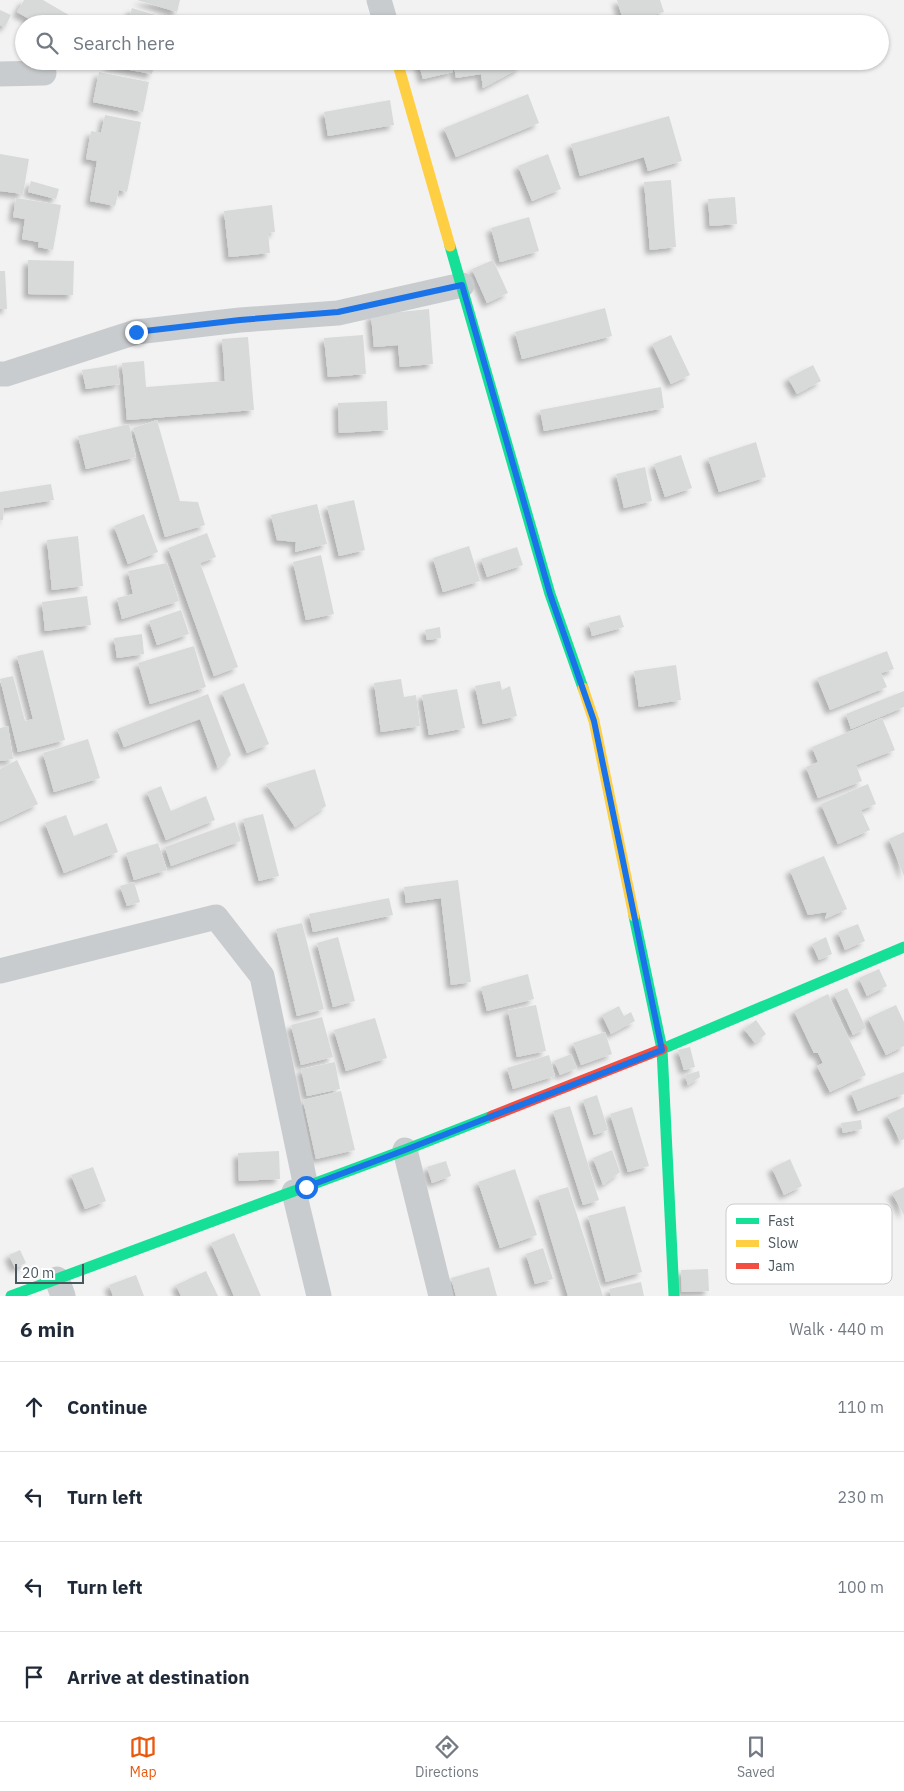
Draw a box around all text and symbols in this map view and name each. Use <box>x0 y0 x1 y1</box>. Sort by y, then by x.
search box <box>15 15 889 70</box>
icon: search <box>33 29 61 57</box>
text: Search here <box>73 31 175 55</box>
route end <box>125 321 148 344</box>
route start <box>295 1176 318 1199</box>
legend <box>726 1204 892 1284</box>
text: Fast <box>768 1212 794 1230</box>
text: Slow <box>768 1234 799 1252</box>
text: Jam <box>768 1257 795 1275</box>
scale bar <box>15 1261 84 1284</box>
text: 20 m <box>22 1264 54 1282</box>
text: 6 min <box>20 1315 75 1343</box>
text: Walk · 440 m <box>789 1319 884 1339</box>
icon: ahead <box>20 1393 48 1421</box>
text: Continue <box>67 1395 147 1419</box>
text: 110 m <box>837 1397 884 1417</box>
icon: left <box>20 1483 48 1511</box>
text: Turn left <box>67 1485 143 1509</box>
text: 230 m <box>837 1487 884 1507</box>
icon: left <box>20 1573 48 1601</box>
text: Turn left <box>67 1575 143 1599</box>
text: 100 m <box>837 1577 884 1597</box>
icon: arrive <box>20 1663 48 1691</box>
text: Arrive at destination <box>67 1665 250 1689</box>
tab: Map <box>129 1733 157 1781</box>
tab: Directions <box>415 1733 479 1781</box>
tab: Saved <box>737 1733 775 1781</box>

